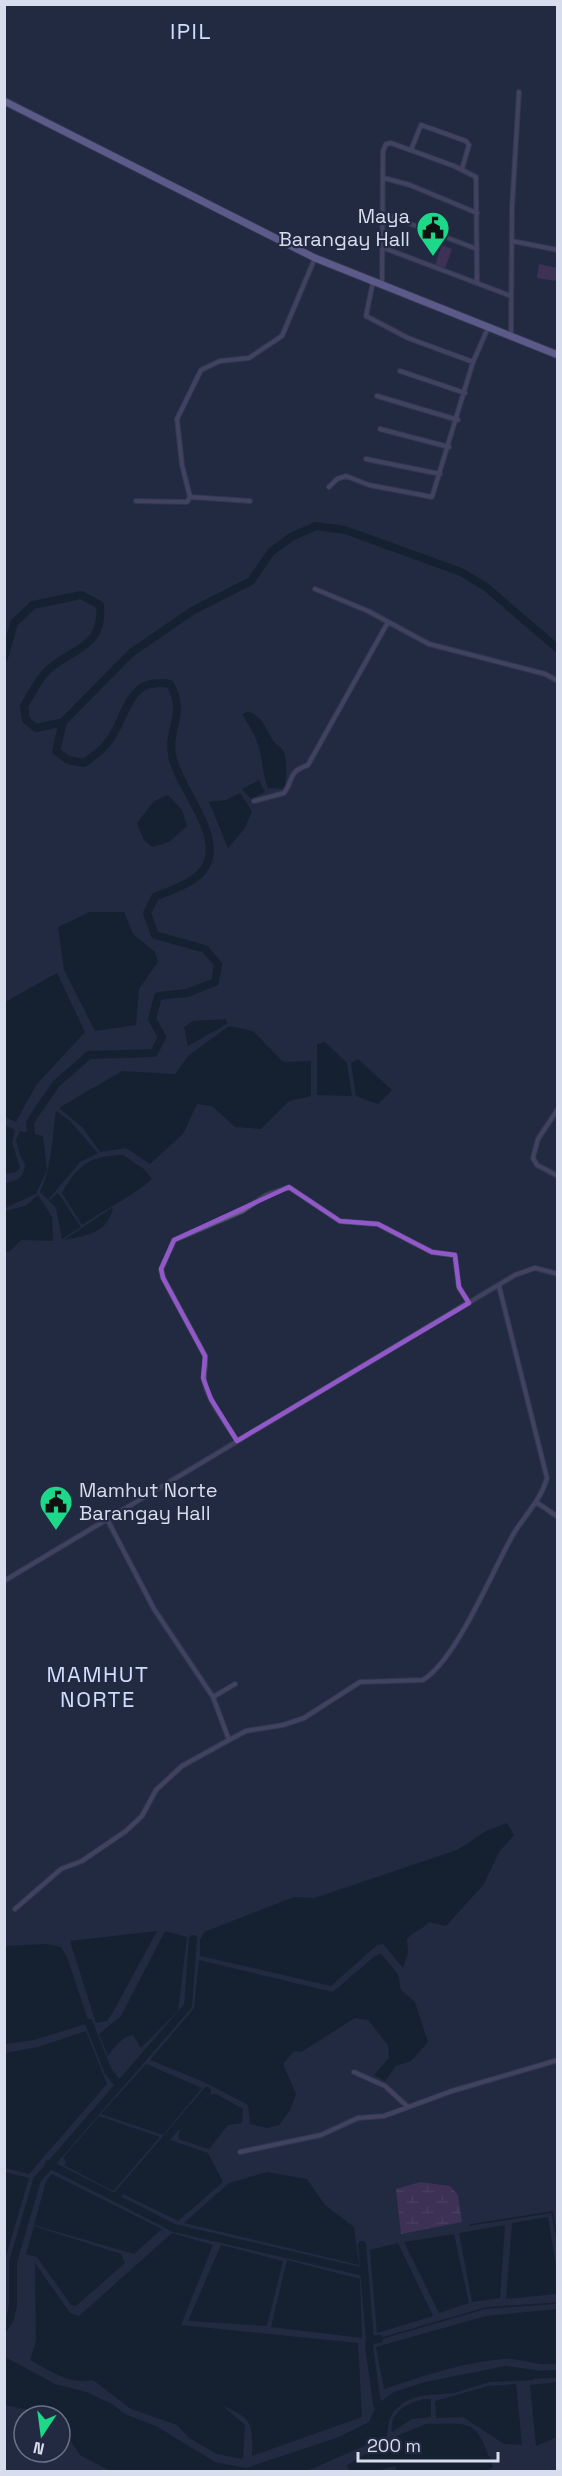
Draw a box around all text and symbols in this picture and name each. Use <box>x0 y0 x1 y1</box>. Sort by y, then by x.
district label: IPIL <box>170 17 212 45</box>
place label: Maya Barangay Hall <box>278 203 410 252</box>
public building icon: Maya Barangay Hall <box>415 210 451 257</box>
place label: Mamhut Norte Barangay Hall <box>79 1477 218 1526</box>
public building icon: Mamhut Norte Barangay Hall <box>38 1484 74 1531</box>
district label: MAMHUT NORTE <box>47 1660 149 1713</box>
north arrow <box>12 2404 72 2464</box>
scale bar <box>358 2425 498 2463</box>
text: 200 m <box>367 2434 421 2457</box>
text: N <box>31 2437 46 2460</box>

